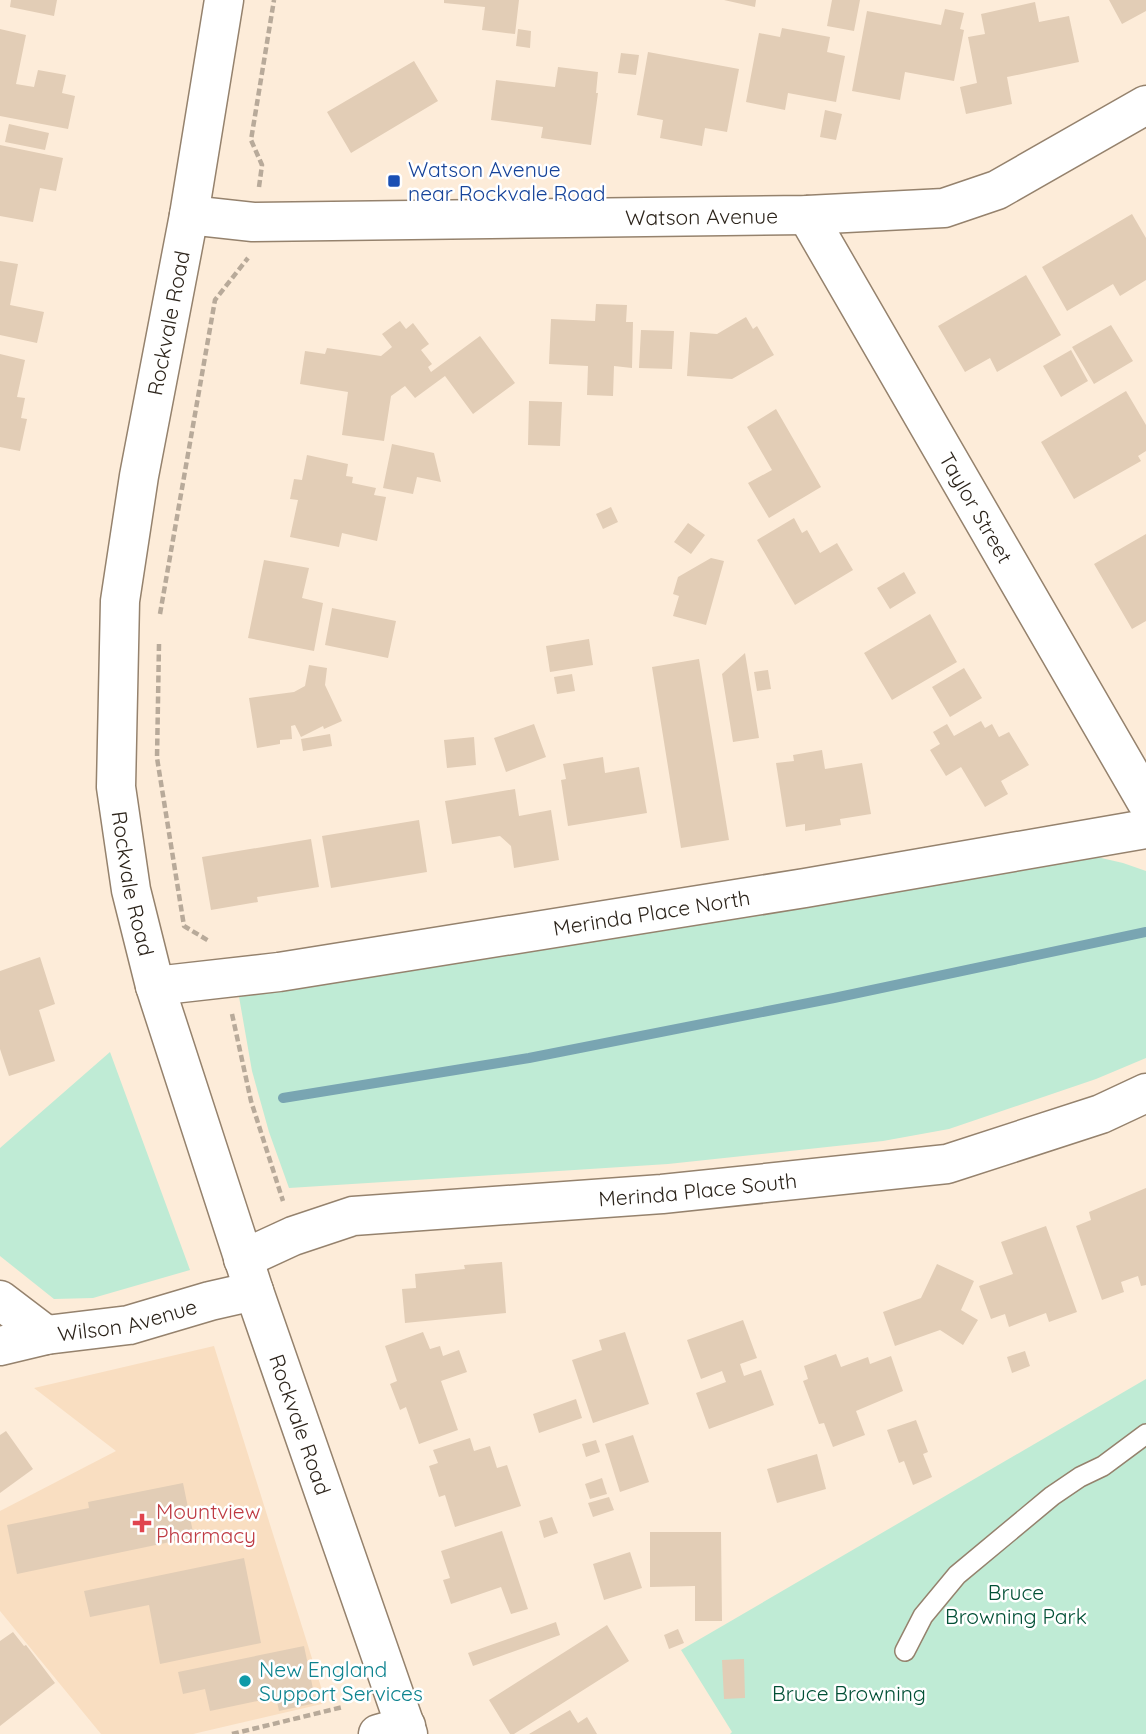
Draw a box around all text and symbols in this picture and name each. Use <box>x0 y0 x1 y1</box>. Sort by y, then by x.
place label: Watson Avenue near Rockvale Road <box>408 156 606 206</box>
marker: Watson Avenue near Rockvale Road <box>386 173 402 189</box>
street label: Watson Avenue <box>625 202 778 230</box>
street label: Rockvale Road <box>141 248 195 398</box>
street label: Taylor Street <box>934 447 1019 568</box>
street label: Rockvale Road <box>107 809 160 958</box>
street label: Merinda Place North <box>551 884 752 941</box>
street label: Merinda Place South <box>598 1167 798 1211</box>
street label: Wilson Avenue <box>56 1293 200 1347</box>
street label: Rockvale Road <box>264 1351 337 1498</box>
place label: Mountview Pharmacy <box>156 1498 261 1548</box>
marker: Mountview Pharmacy <box>134 1515 150 1531</box>
park label: Bruce Browning Park <box>945 1579 1087 1629</box>
place label: New England Support Services <box>259 1656 423 1706</box>
marker: New England Support Services <box>237 1673 253 1689</box>
park label: Bruce Browning <box>772 1680 926 1706</box>

